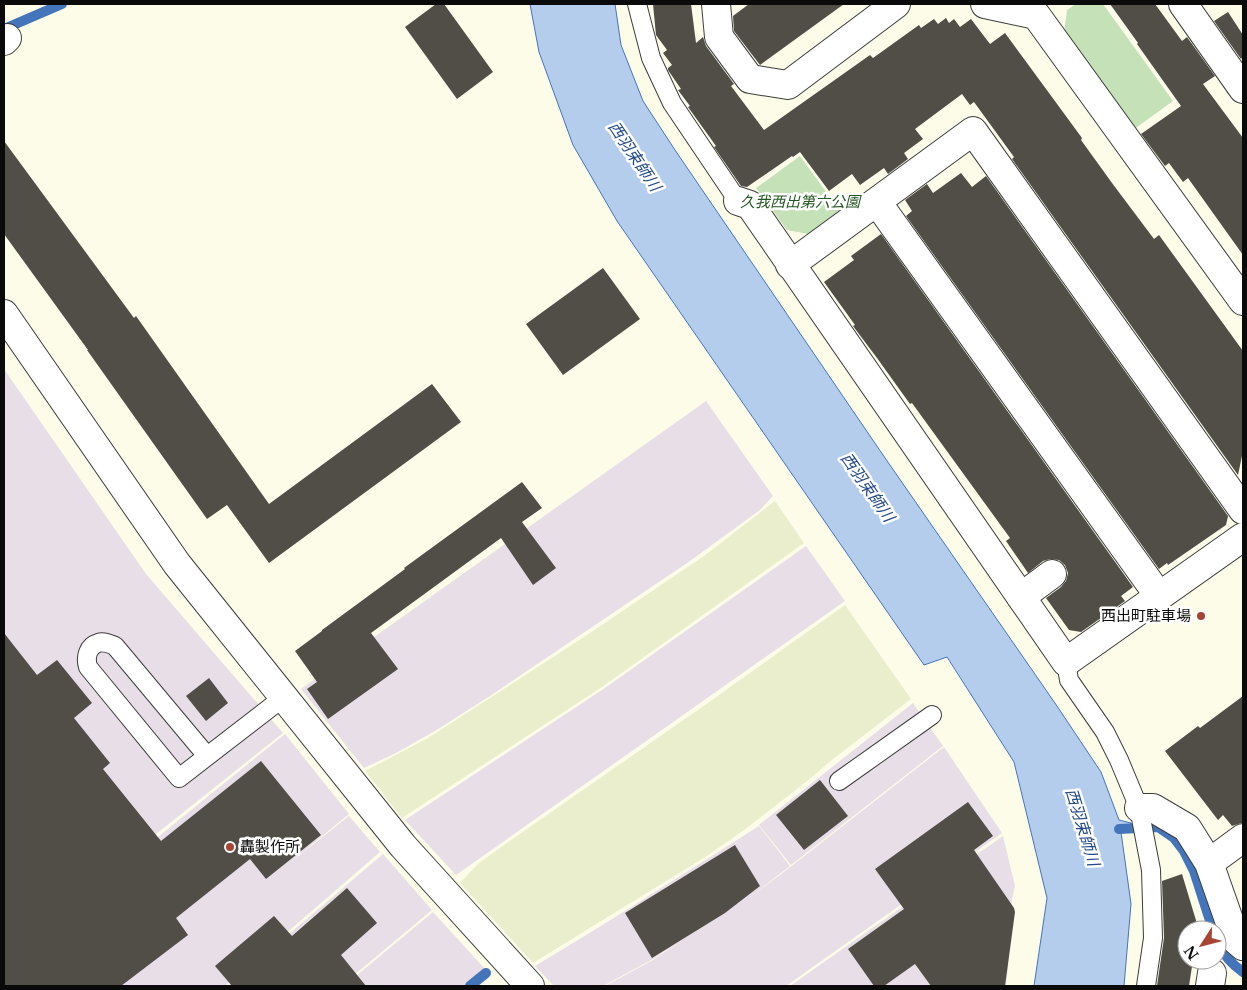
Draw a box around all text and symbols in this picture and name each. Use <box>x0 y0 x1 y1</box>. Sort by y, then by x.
water label: 西羽束師川 <box>604 117 667 196</box>
park label: 久我西出第六公園 <box>740 192 862 211</box>
water label: 西羽束師川 <box>837 448 900 527</box>
place label: 西出町駐車場 <box>1101 606 1191 625</box>
marker: 西出町駐車場 <box>1195 610 1207 622</box>
water label: 西羽束師川 <box>1062 786 1105 870</box>
place label: 轟製作所 <box>240 837 300 856</box>
marker: 轟製作所 <box>224 841 236 853</box>
north arrow <box>1177 920 1227 970</box>
text: N <box>1180 942 1203 963</box>

